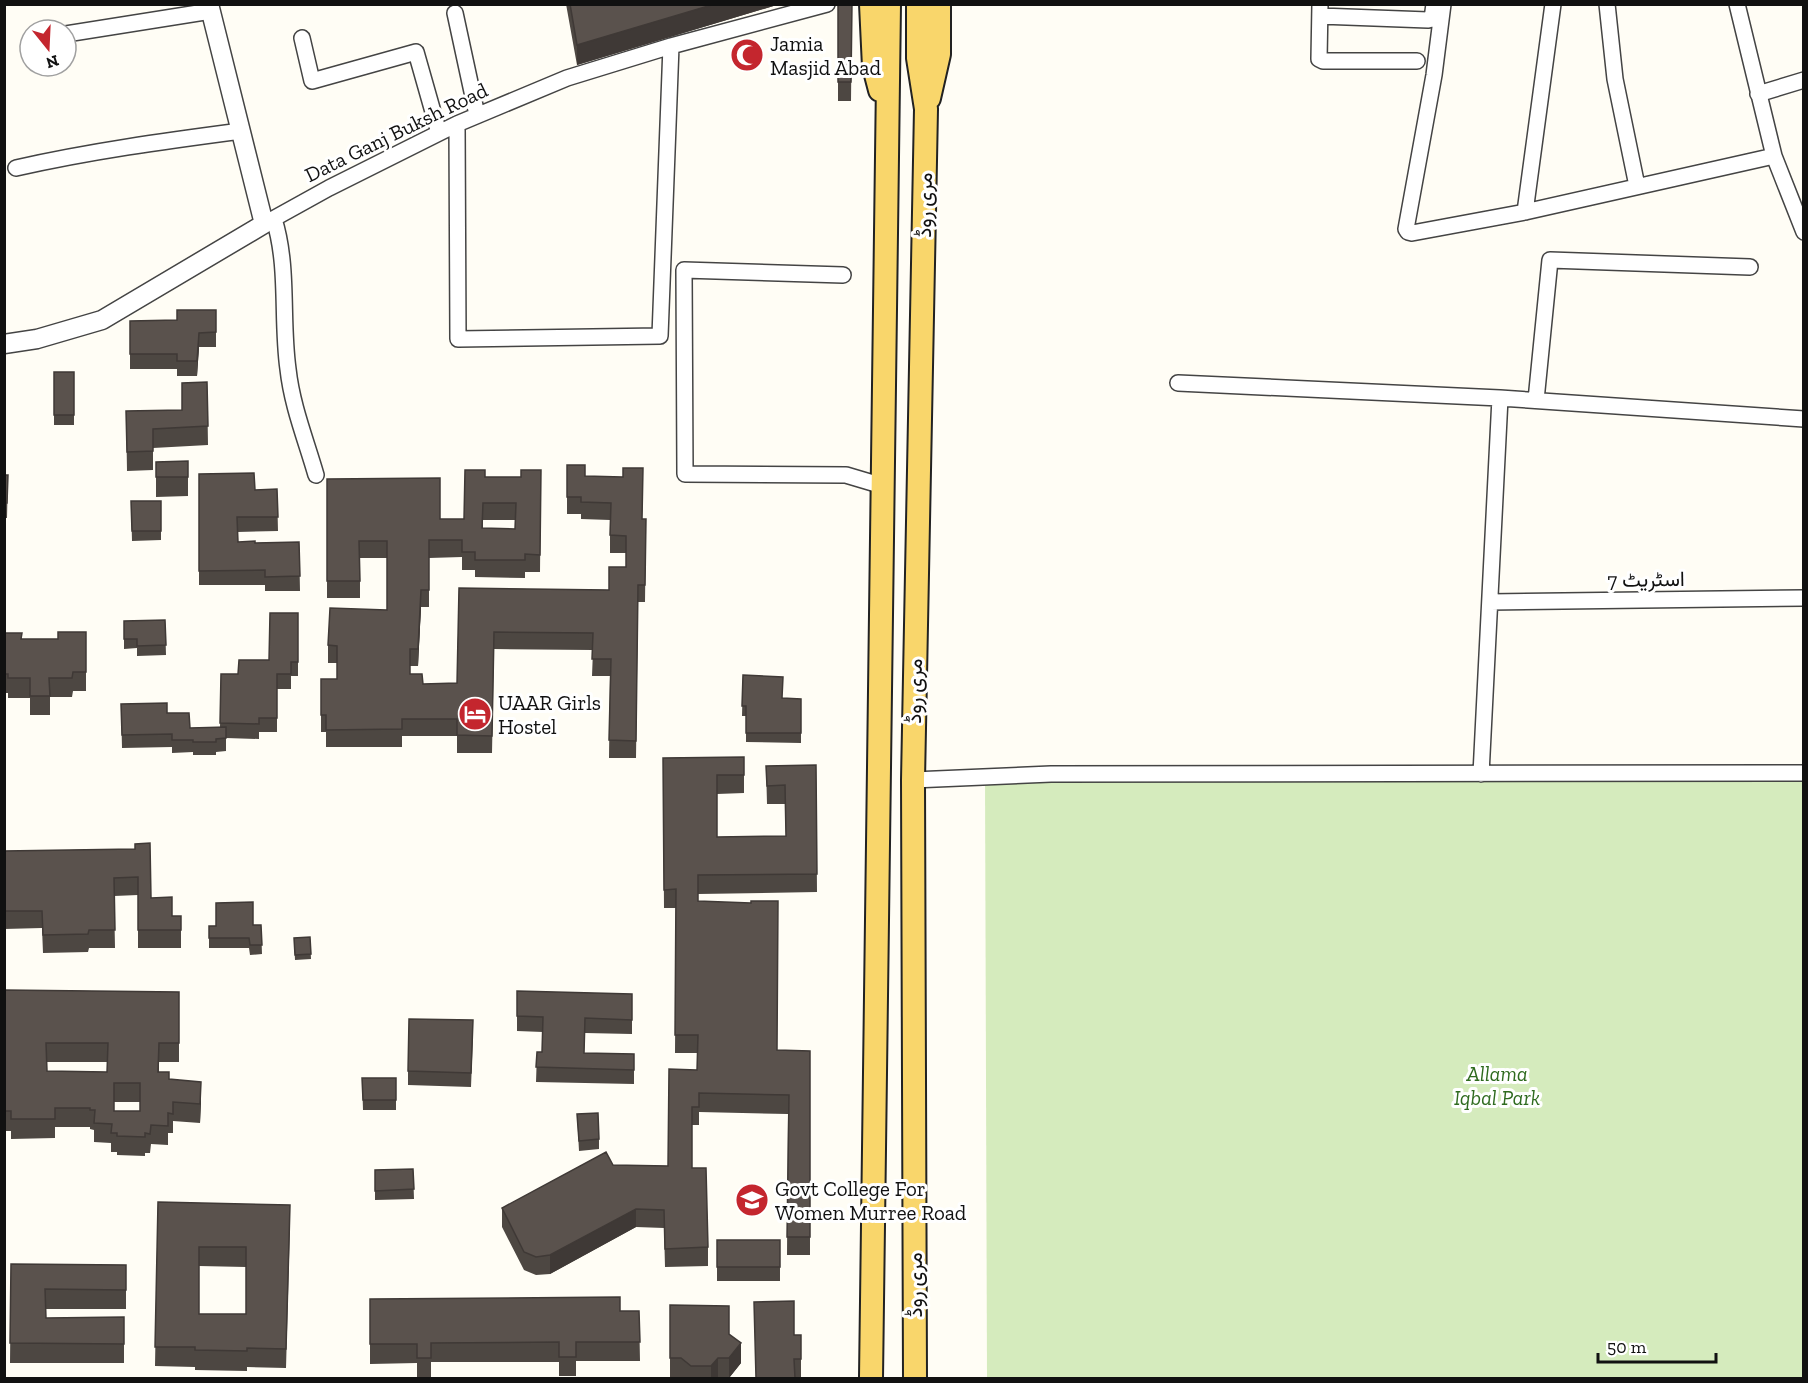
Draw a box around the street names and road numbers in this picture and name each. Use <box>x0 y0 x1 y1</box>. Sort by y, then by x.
street label: Data Ganj Buksh Road <box>300 77 492 188</box>
street label: مری روڈ <box>911 172 938 238</box>
street label: اسٹریٹ 7 <box>1607 566 1685 593</box>
street label: مری روڈ <box>901 658 928 724</box>
street label: مری روڈ <box>902 1252 928 1318</box>

